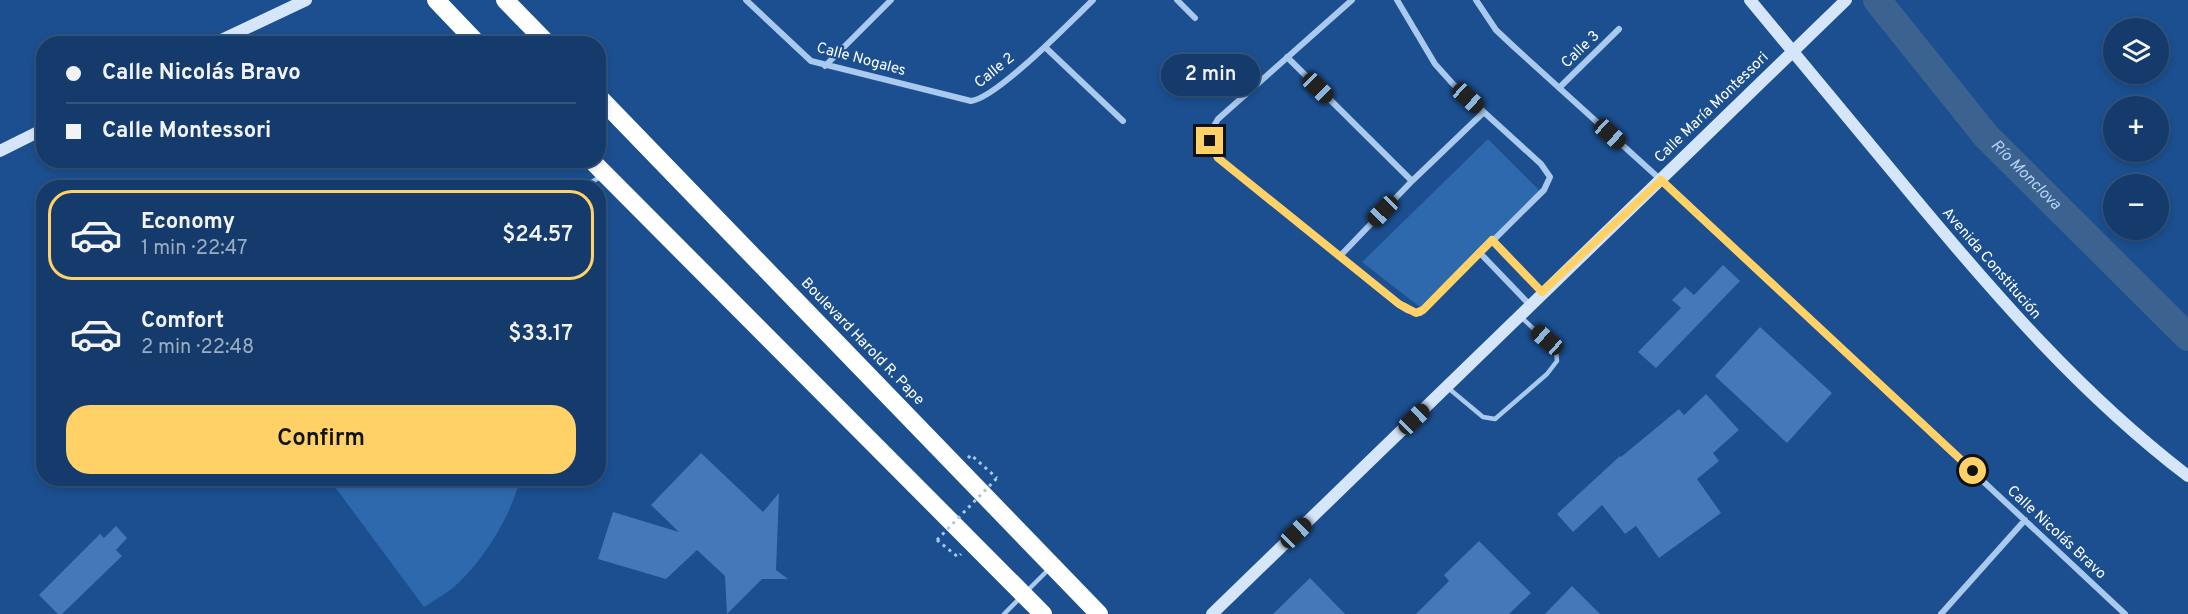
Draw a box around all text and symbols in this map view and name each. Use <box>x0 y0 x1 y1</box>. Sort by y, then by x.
map controls <box>2103 18 2169 240</box>
button: layers <box>2103 18 2169 84</box>
street label: Calle 3 <box>1558 27 1604 73</box>
street label: Calle Nogales <box>814 39 908 81</box>
street label: Calle María Montessori <box>1651 48 1773 168</box>
street label: Calle 2 <box>971 49 1019 93</box>
callout: 2 min <box>1160 54 1260 96</box>
text: Calle Nicolás Bravo <box>102 60 301 87</box>
text: 2 min <box>1185 62 1236 88</box>
car <box>1299 69 1337 107</box>
car <box>1449 79 1487 117</box>
button: + <box>2103 96 2169 162</box>
car <box>1591 115 1629 153</box>
text: Calle Montessori <box>102 118 271 145</box>
route end <box>1196 127 1223 154</box>
water label: Río Monclova <box>1986 136 2065 215</box>
button: − <box>2103 174 2169 240</box>
car <box>1364 192 1402 230</box>
street label: Avenida Constitución <box>1937 204 2045 324</box>
icon: car <box>69 208 123 262</box>
text: Economy <box>141 209 235 236</box>
text: $24.57 <box>502 222 573 249</box>
text: 1 min · 22:47 <box>141 236 247 262</box>
street label: Boulevard Harold R. Pape <box>796 274 928 410</box>
icon: car <box>69 307 123 361</box>
text: Comfort <box>141 308 224 335</box>
text: $33.17 <box>508 321 573 348</box>
car <box>1528 321 1566 359</box>
text: 2 min · 22:48 <box>141 335 254 361</box>
car <box>1395 400 1433 438</box>
button: Confirm <box>66 405 576 474</box>
route start <box>1959 457 1986 484</box>
street label: Calle Nicolás Bravo <box>2002 482 2110 584</box>
car <box>1277 514 1315 552</box>

